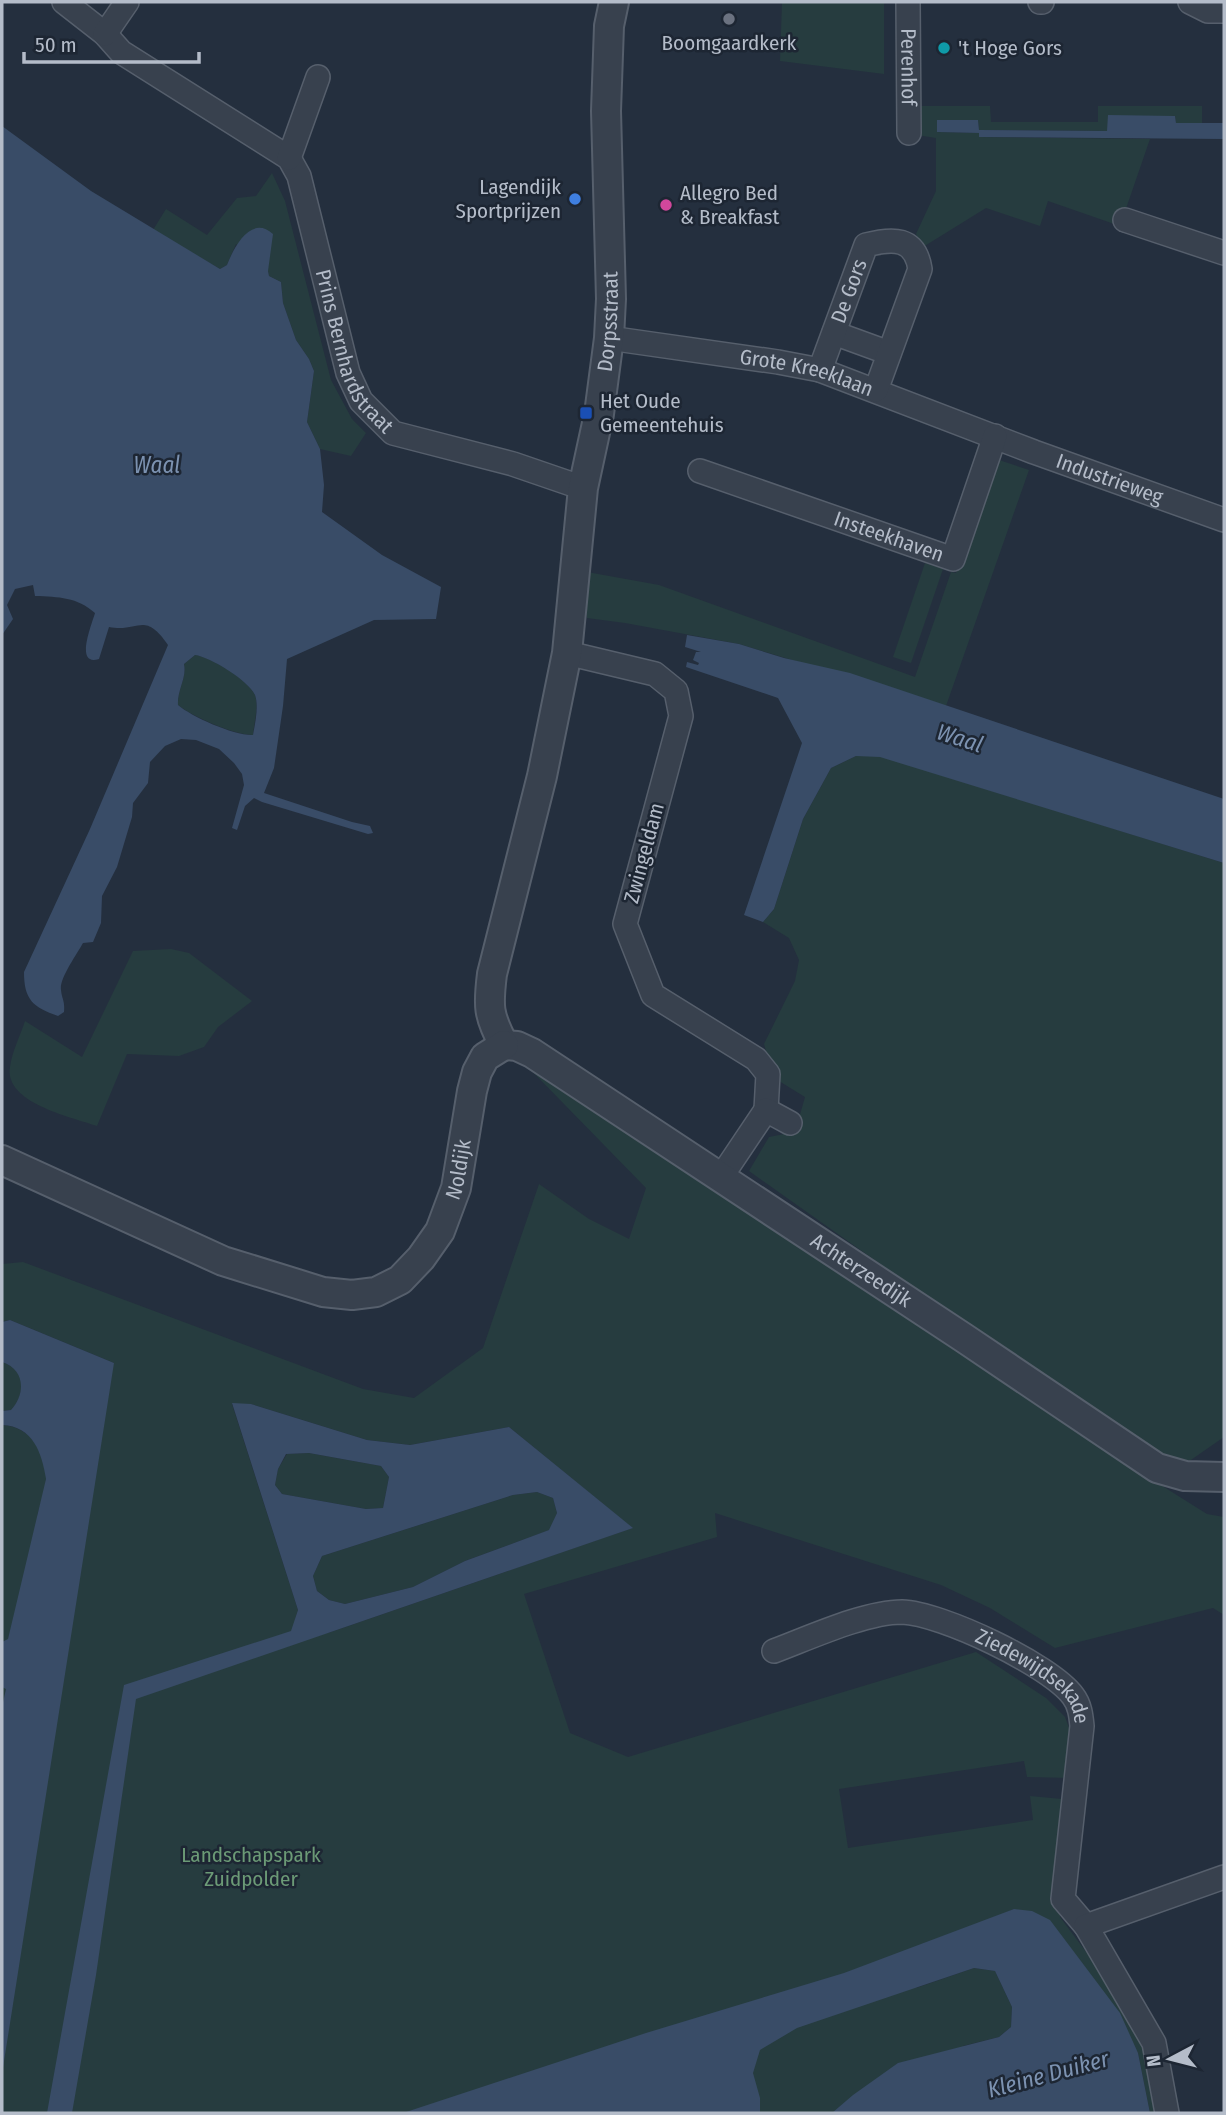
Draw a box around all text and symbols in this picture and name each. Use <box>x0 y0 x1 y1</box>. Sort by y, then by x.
marker: Boomgaardkerk <box>721 11 737 27</box>
scale bar <box>24 21 200 65</box>
street label: Perenhof <box>895 28 922 107</box>
place label: Boomgaardkerk <box>662 30 797 56</box>
text: 50 m <box>35 32 77 58</box>
place label: 't Hoge Gors <box>958 35 1062 61</box>
marker: 't Hoge Gors <box>936 40 952 56</box>
place label: Lagendijk Sportprijzen <box>455 174 561 224</box>
place label: Allegro Bed & Breakfast <box>680 180 779 230</box>
marker: Lagendijk Sportprijzen <box>567 191 583 207</box>
marker: Allegro Bed & Breakfast <box>658 197 674 213</box>
street label: De Gors <box>825 255 873 327</box>
street label: Prins Bernhardstraat <box>310 267 399 439</box>
street label: Dorpsstraat <box>592 271 624 373</box>
street label: Grote Kreeklaan <box>738 344 877 402</box>
place label: Het Oude Gemeentehuis <box>600 388 724 438</box>
marker: Het Oude Gemeentehuis <box>578 405 594 421</box>
street label: Industrieweg <box>1053 448 1167 510</box>
water label: Waal <box>134 451 180 479</box>
street label: Insteekhaven <box>831 506 947 568</box>
water label: Waal <box>933 717 987 759</box>
street label: Zwingeldam <box>618 800 670 906</box>
street label: Noldijk <box>440 1137 477 1203</box>
street label: Achterzeedijk <box>806 1227 917 1313</box>
street label: Ziedewijdsekade <box>971 1623 1095 1725</box>
park label: Landschapspark Zuidpolder <box>181 1842 321 1892</box>
north arrow <box>1135 2024 1205 2094</box>
water label: Kleine Duiker <box>984 2044 1113 2104</box>
text: N <box>1142 2054 1166 2068</box>

